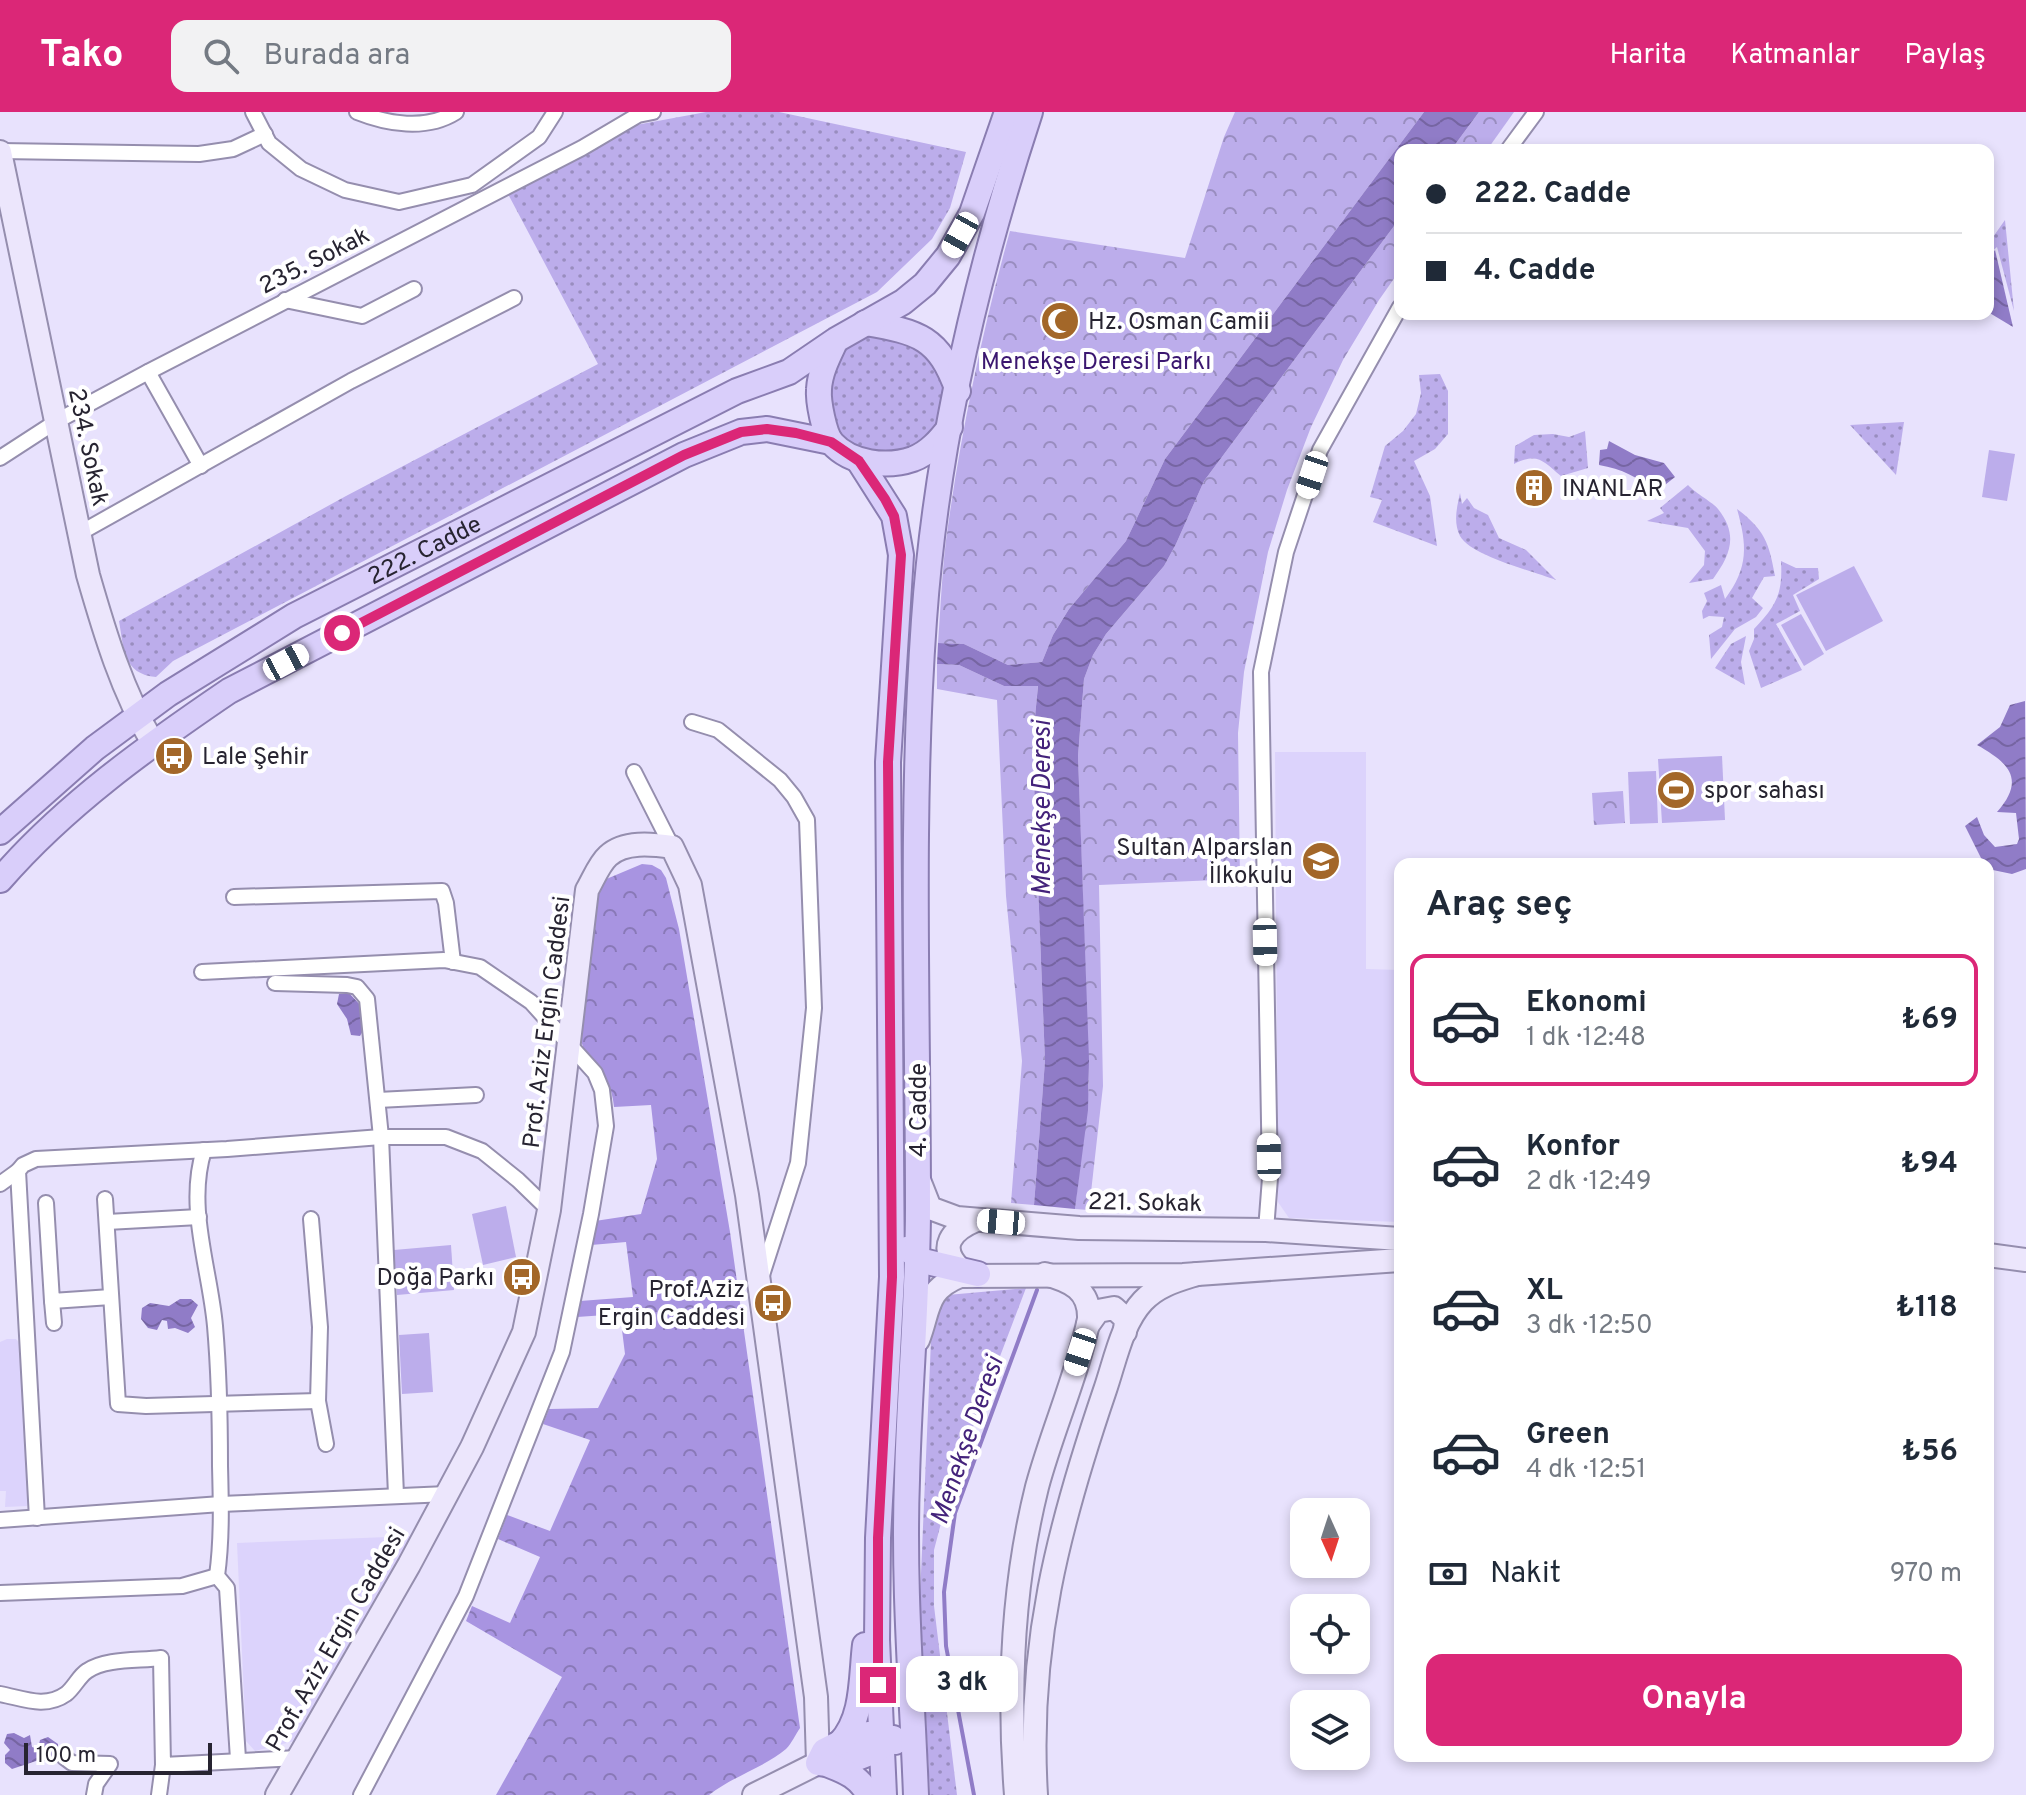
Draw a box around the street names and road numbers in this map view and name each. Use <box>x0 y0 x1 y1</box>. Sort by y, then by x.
street label: 235. Sokak <box>255 221 375 302</box>
street label: 234. Sokak <box>60 386 114 509</box>
street label: 222. Cadde <box>363 510 487 593</box>
street label: Prof. Aziz Ergin Caddesi <box>518 894 578 1150</box>
street label: 4. Cadde <box>905 1063 935 1157</box>
street label: 221. Sokak <box>1088 1188 1202 1220</box>
street label: Prof. Aziz Ergin Caddesi <box>260 1522 413 1758</box>

